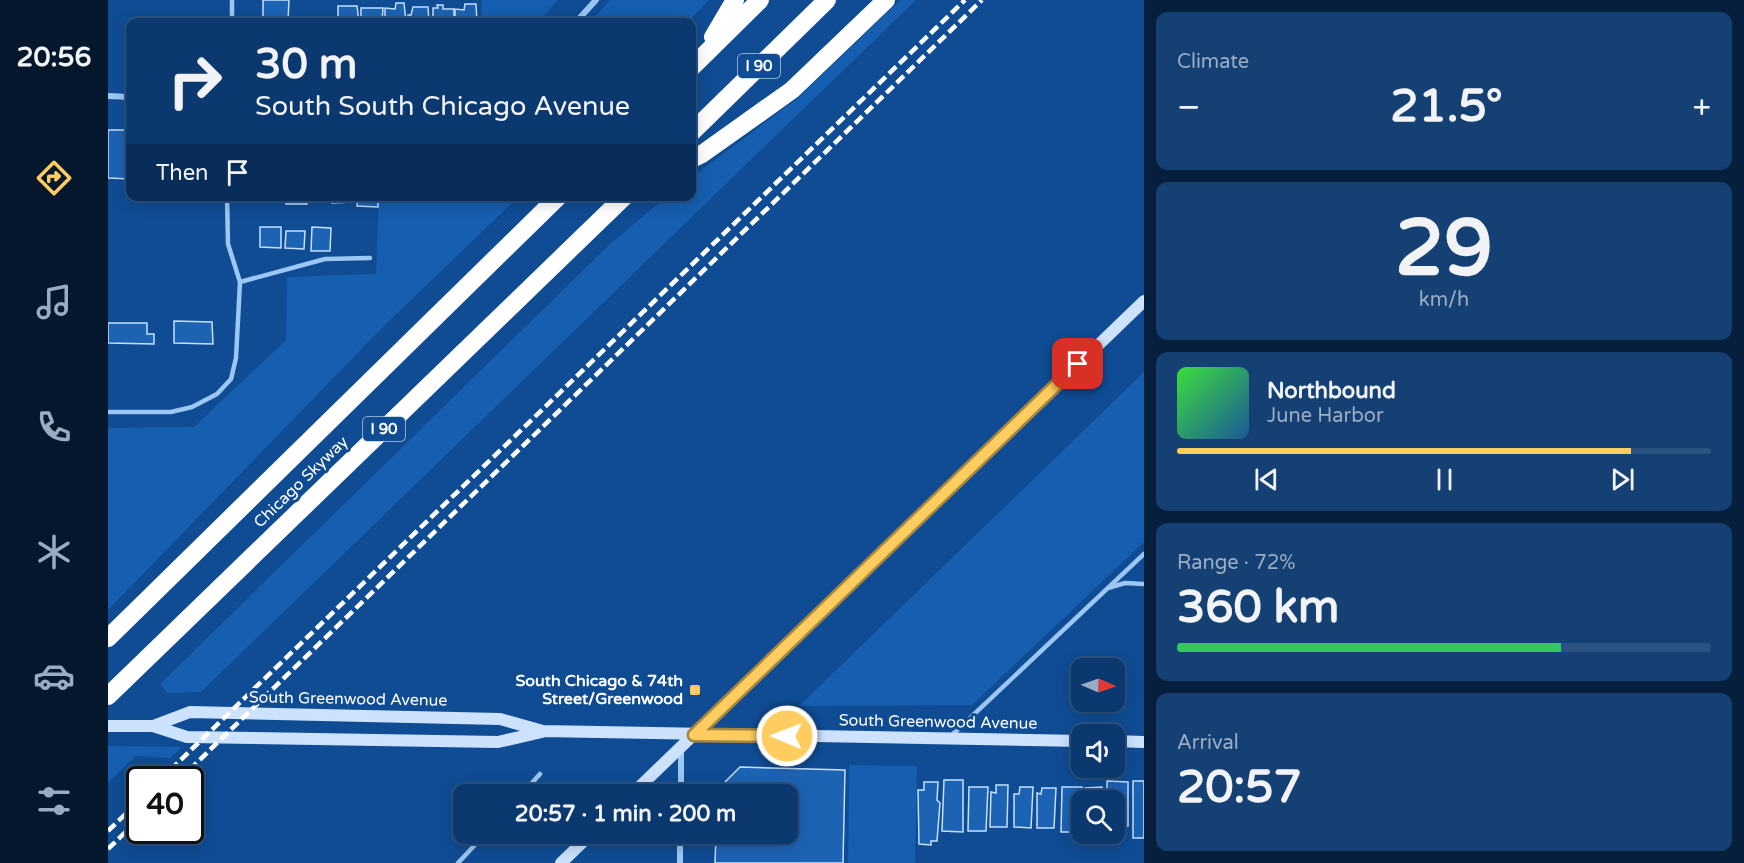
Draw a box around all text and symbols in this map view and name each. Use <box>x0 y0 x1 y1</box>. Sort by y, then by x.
text: 30 m <box>255 39 357 90</box>
text: 20:56 <box>17 41 91 74</box>
icon: right <box>156 42 234 120</box>
text: Climate <box>1177 50 1249 74</box>
road number: I 90 <box>738 54 780 78</box>
text: 21.5° <box>1390 80 1503 134</box>
text: − <box>1177 88 1201 127</box>
text: + <box>1692 88 1711 127</box>
text: South South Chicago Avenue <box>255 90 630 123</box>
icon: arrive <box>221 156 254 189</box>
icon: directions <box>33 157 75 199</box>
text: Then <box>156 160 209 186</box>
text: 29 <box>1395 202 1493 296</box>
icon: music <box>33 281 75 323</box>
text: km/h <box>1419 288 1469 312</box>
pin <box>1052 338 1103 389</box>
icon: arrive <box>1061 347 1094 380</box>
text: Northbound <box>1267 378 1396 404</box>
text: June Harbor <box>1267 404 1384 428</box>
icon: phone <box>33 406 75 448</box>
road number: I 90 <box>363 417 405 441</box>
street label: Chicago Skyway <box>250 432 353 532</box>
icon: previous <box>1250 463 1283 496</box>
icon: pause <box>1428 463 1461 496</box>
icon: next <box>1606 463 1639 496</box>
icon: climate <box>33 531 75 573</box>
text: Range · 72% <box>1177 551 1296 575</box>
text: 360 km <box>1177 581 1339 635</box>
icon: car <box>33 655 75 697</box>
north arrow <box>1071 658 1125 712</box>
map controls <box>1071 658 1125 844</box>
place label: South Chicago & 74th Street/Greenwood <box>515 671 683 709</box>
marker: South Chicago & 74th Street/Greenwood <box>688 683 702 697</box>
street label: South Greenwood Avenue <box>249 687 447 711</box>
position arrow <box>755 704 819 768</box>
street label: South Greenwood Avenue <box>839 710 1037 734</box>
button: sound <box>1071 724 1125 778</box>
text: Arrival <box>1177 731 1239 755</box>
text: 20:57 <box>1177 761 1302 815</box>
speed limit sign: 40 <box>126 766 204 844</box>
icon: filters <box>33 780 75 822</box>
button: search <box>1071 790 1125 844</box>
text: 20:57 · 1 min · 200 m <box>515 801 736 827</box>

